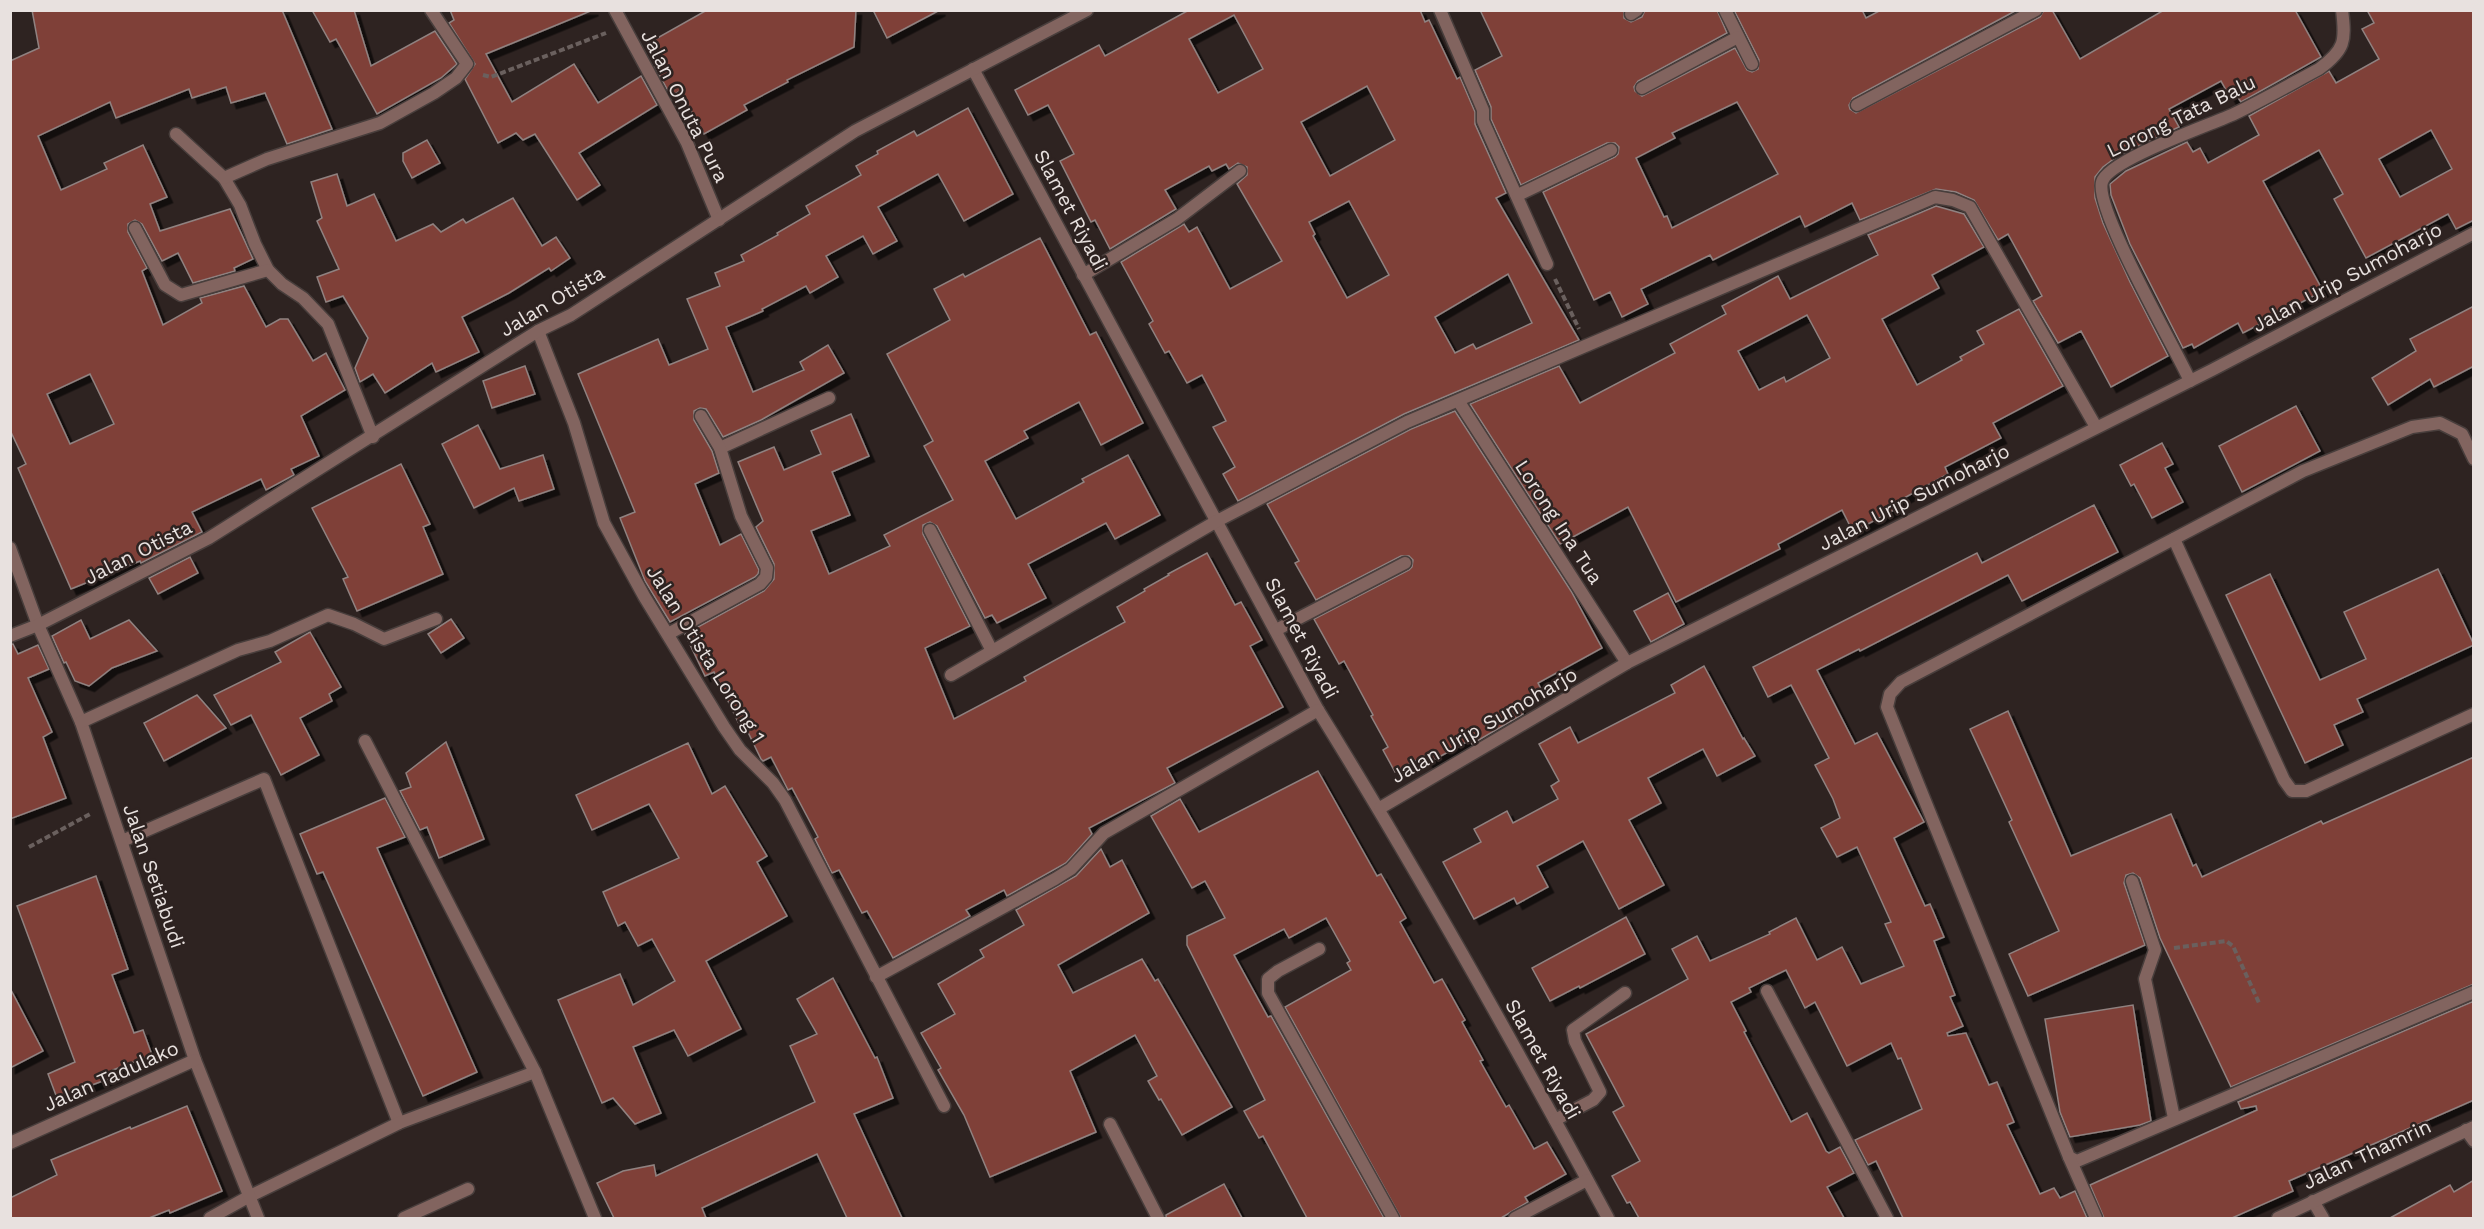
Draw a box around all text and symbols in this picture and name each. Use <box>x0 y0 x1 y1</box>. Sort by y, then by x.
street label: Jalan Onuta Pura <box>636 26 734 186</box>
street label: Lorong Tata Balu <box>2103 70 2259 162</box>
street label: Slamet Riyadi <box>1029 145 1113 275</box>
street label: Jalan Urip Sumoharjo <box>2248 217 2446 337</box>
street label: Jalan Otista <box>495 260 609 342</box>
street label: Jalan Urip Sumoharjo <box>1814 438 2014 556</box>
street label: Lorong Ina Tua <box>1510 455 1608 589</box>
street label: Jalan Otista <box>80 515 196 589</box>
street label: Jalan Otista Lorong 1 <box>642 561 770 747</box>
street label: Slamet Riyadi <box>1260 573 1344 703</box>
street label: Jalan Urip Sumoharjo <box>1387 662 1581 788</box>
street label: Jalan Setiabudi <box>118 801 190 951</box>
street label: Slamet Riyadi <box>1500 995 1586 1123</box>
street label: Jalan Tadulako <box>40 1036 182 1116</box>
street label: Jalan Thamrin <box>2299 1114 2435 1194</box>

